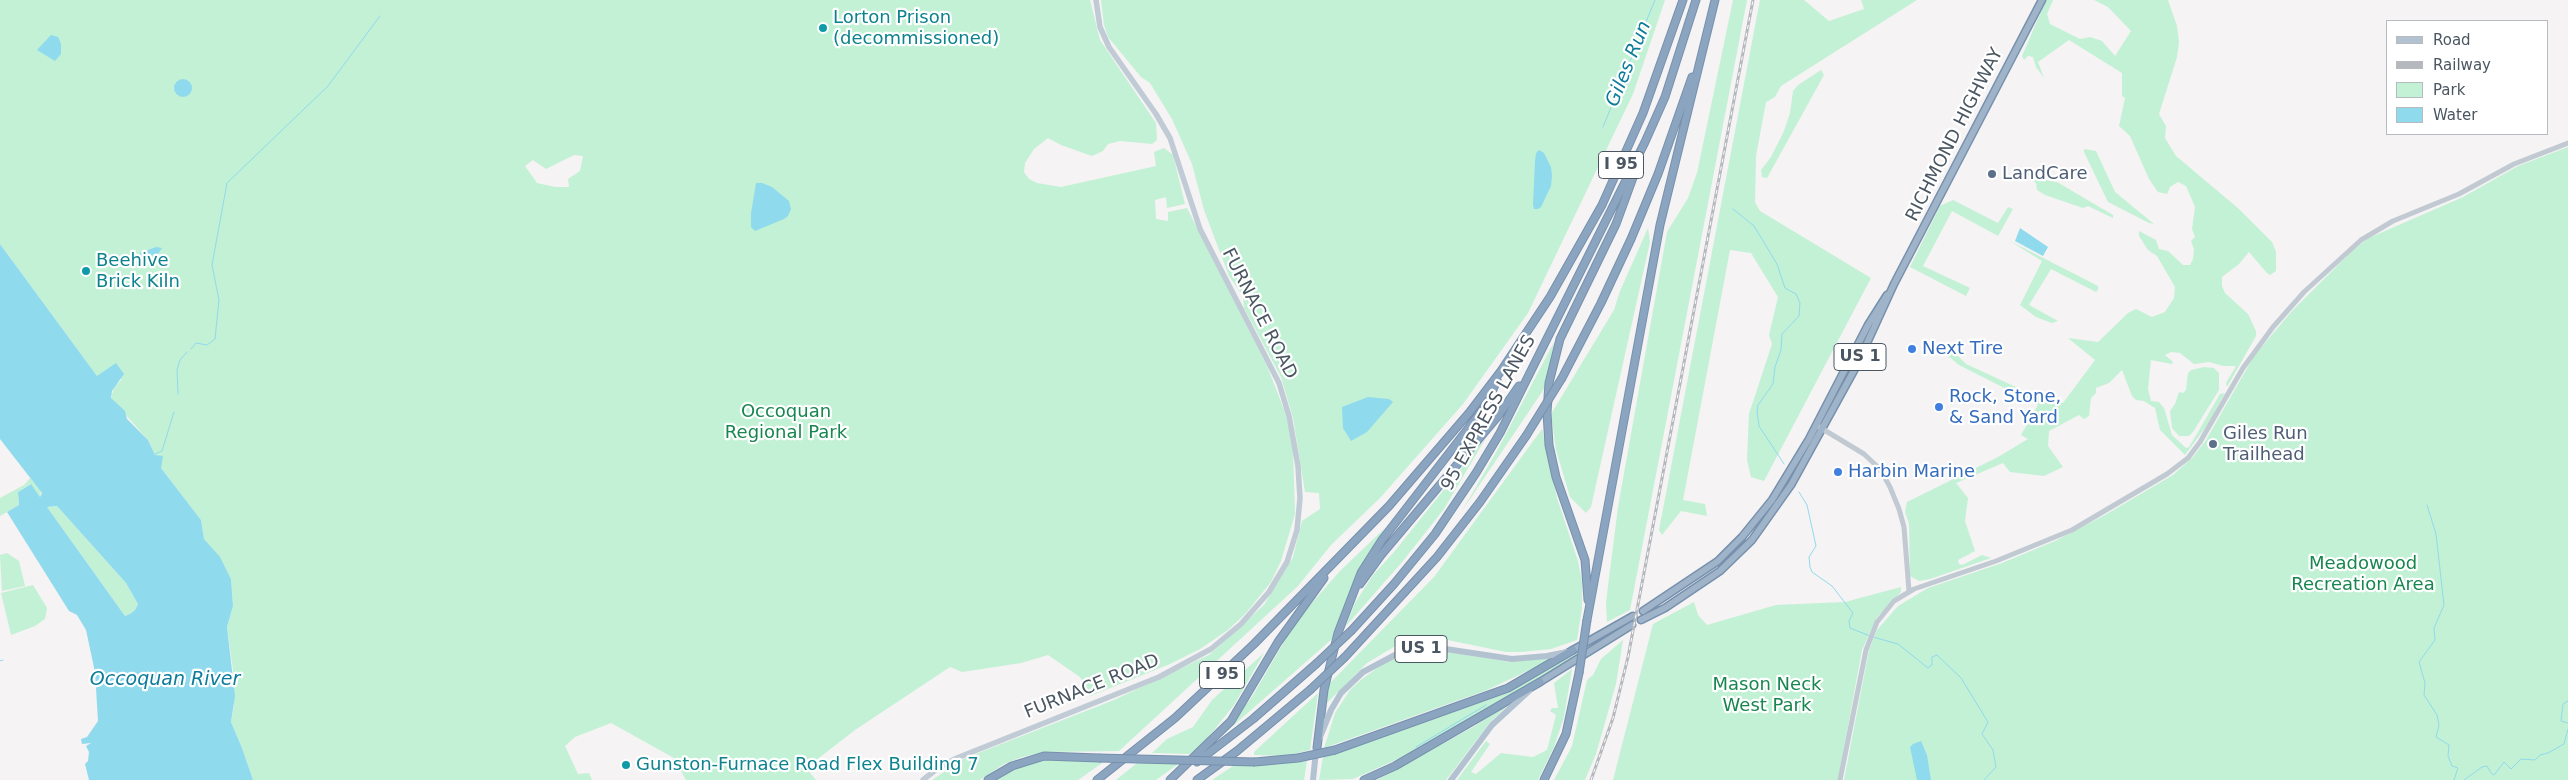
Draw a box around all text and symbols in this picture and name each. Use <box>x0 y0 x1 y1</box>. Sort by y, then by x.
place label: Lorton Prison (decommissioned) <box>833 7 999 50</box>
water label: Giles Run <box>1602 18 1656 110</box>
legend <box>2386 20 2548 135</box>
marker: Lorton Prison (decommissioned) <box>817 22 829 34</box>
text: Road <box>2433 31 2471 49</box>
street label: RICHMOND HIGHWAY <box>1902 45 2008 225</box>
text: Railway <box>2433 56 2491 74</box>
text: Park <box>2433 81 2465 99</box>
text: Water <box>2433 106 2477 124</box>
road number: I 95 <box>1598 152 1644 178</box>
place label: LandCare <box>2002 163 2088 185</box>
marker: LandCare <box>1986 168 1998 180</box>
street label: FURNACE ROAD <box>1217 245 1301 383</box>
place label: Beehive Brick Kiln <box>96 250 180 292</box>
marker: Beehive Brick Kiln <box>80 265 92 277</box>
street label: 95 EXPRESS LANES <box>1437 331 1541 495</box>
place label: Next Tire <box>1922 338 2003 360</box>
marker: Next Tire <box>1906 343 1918 355</box>
road number: US 1 <box>1834 344 1886 371</box>
place label: Rock, Stone, & Sand Yard <box>1949 386 2061 428</box>
park label: Occoquan Regional Park <box>725 401 847 444</box>
marker: Rock, Stone, & Sand Yard <box>1933 401 1945 413</box>
place label: Giles Run Trailhead <box>2223 423 2308 466</box>
marker: Giles Run Trailhead <box>2207 438 2219 450</box>
place label: Harbin Marine <box>1848 461 1975 483</box>
marker: Harbin Marine <box>1832 466 1844 478</box>
park label: Meadowood Recreation Area <box>2291 553 2435 596</box>
road number: US 1 <box>1395 636 1447 662</box>
street label: FURNACE ROAD <box>1021 650 1163 724</box>
road number: I 95 <box>1200 662 1244 688</box>
water label: Occoquan River <box>90 669 240 691</box>
park label: Mason Neck West Park <box>1713 674 1821 716</box>
place label: Gunston-Furnace Road Flex Building 7 <box>636 754 979 776</box>
marker: Gunston-Furnace Road Flex Building 7 <box>620 759 632 771</box>

